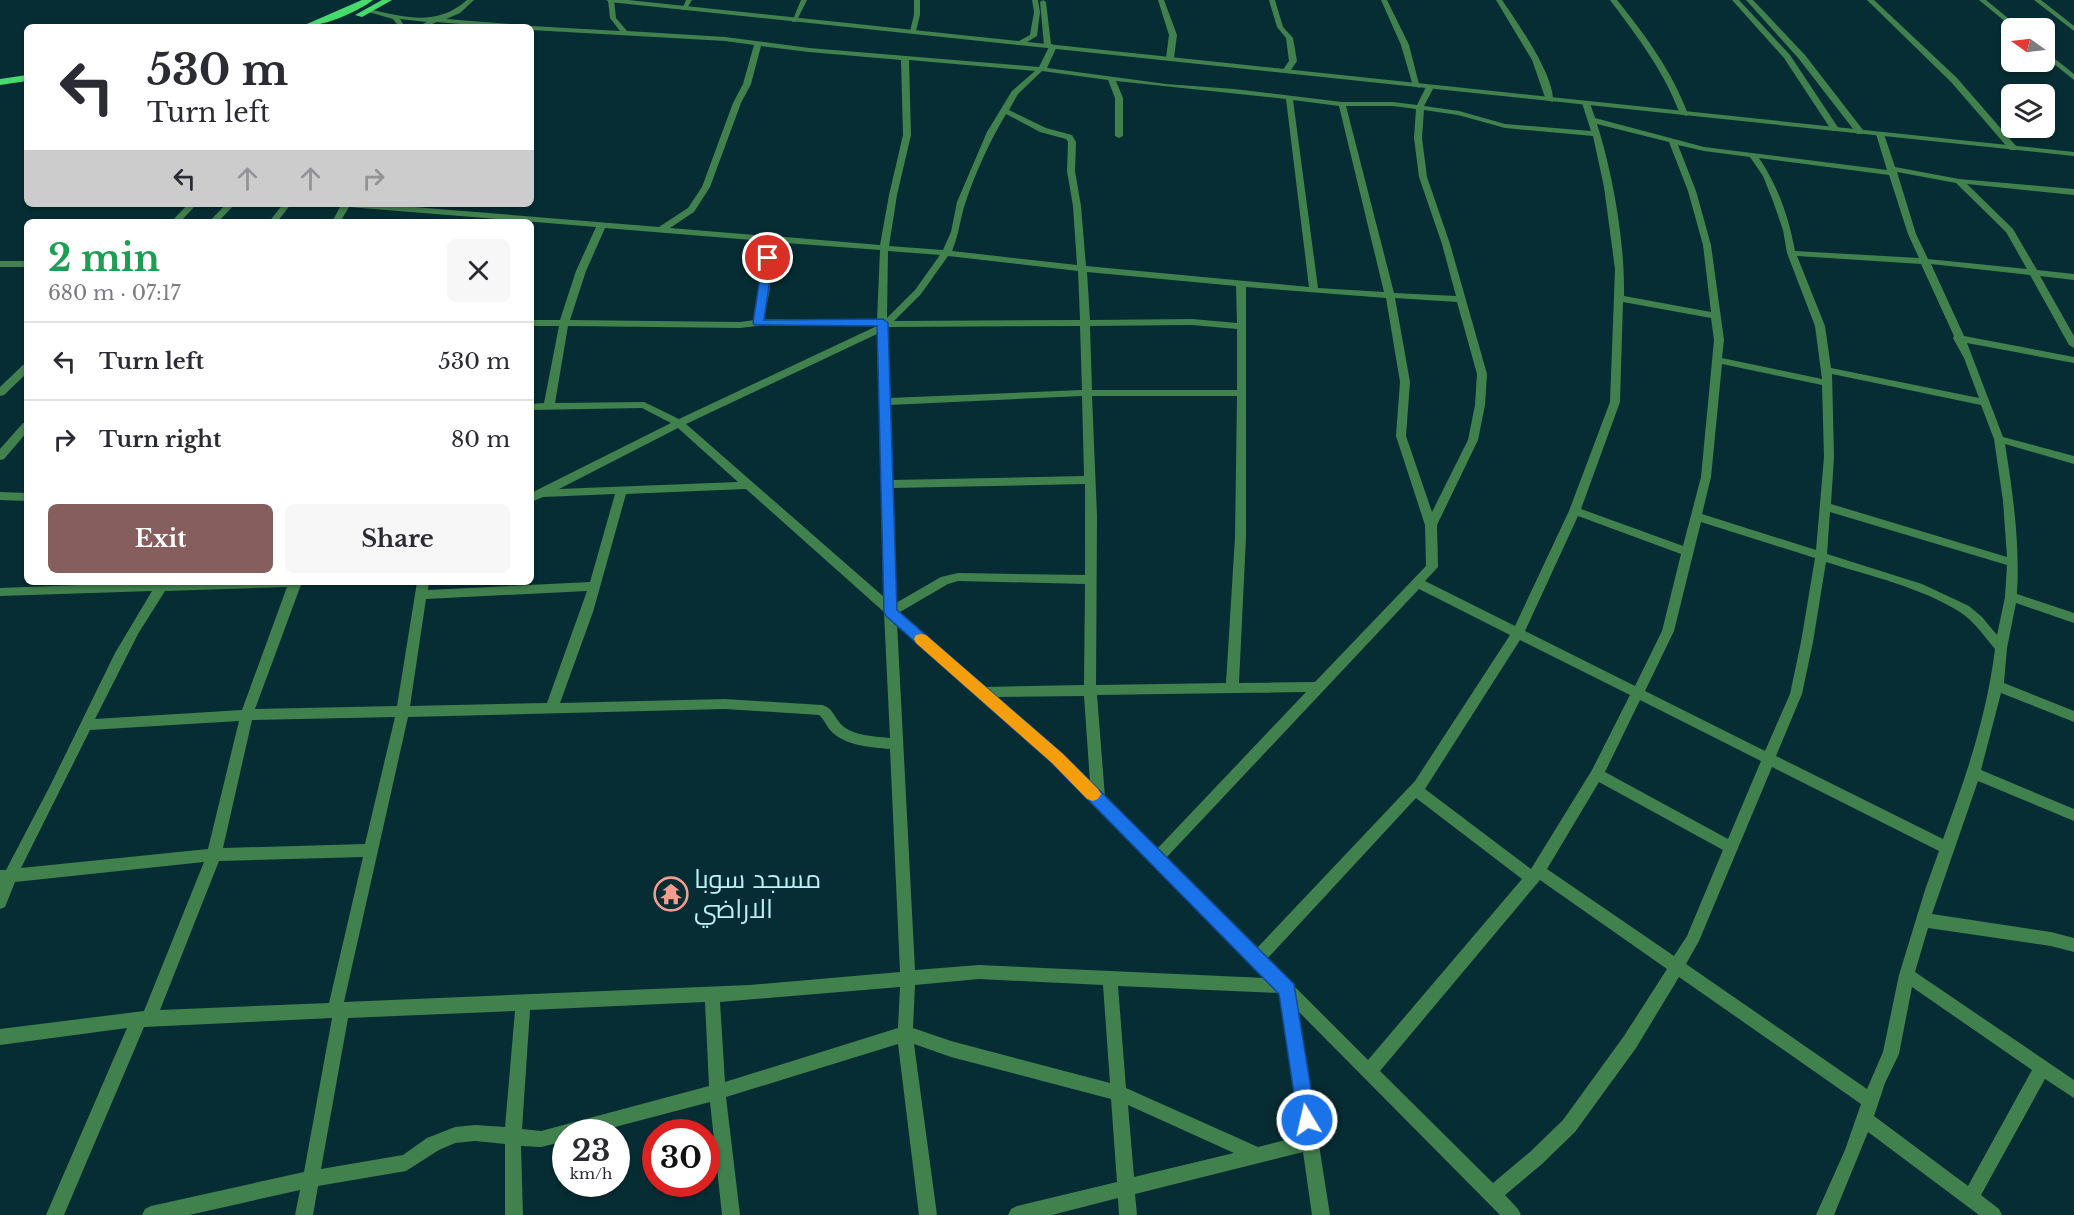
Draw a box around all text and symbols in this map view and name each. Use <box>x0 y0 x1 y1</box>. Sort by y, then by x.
north arrow <box>2001 18 2055 72</box>
map controls <box>2001 18 2055 138</box>
text: 530 m <box>147 44 288 96</box>
icon: left <box>48 48 126 126</box>
button: layers <box>2001 84 2055 138</box>
text: Turn left <box>147 96 270 129</box>
icon: left <box>168 162 201 195</box>
icon: ahead <box>231 162 264 195</box>
icon: ahead <box>294 162 327 195</box>
icon: right <box>357 162 390 195</box>
pin <box>742 232 793 283</box>
text: 2 min <box>48 236 160 281</box>
button: close <box>447 239 510 302</box>
icon: arrive <box>751 241 784 274</box>
text: 680 m · 07:17 <box>48 281 181 305</box>
icon: left <box>48 345 81 378</box>
text: Turn left <box>99 348 204 375</box>
text: 530 m <box>438 348 510 375</box>
icon: right <box>48 423 81 456</box>
text: Turn right <box>99 426 221 453</box>
text: 80 m <box>451 426 510 453</box>
button: Exit <box>48 504 273 573</box>
button: Share <box>285 504 510 573</box>
place label: مسجد سوبا الاراضي <box>694 863 821 928</box>
temple icon: مسجد سوبا الاراضي <box>653 876 689 912</box>
position arrow <box>1275 1088 1339 1152</box>
speed limit sign: 30 <box>642 1119 720 1197</box>
text: 23 <box>572 1132 610 1169</box>
text: km/h <box>570 1164 612 1183</box>

